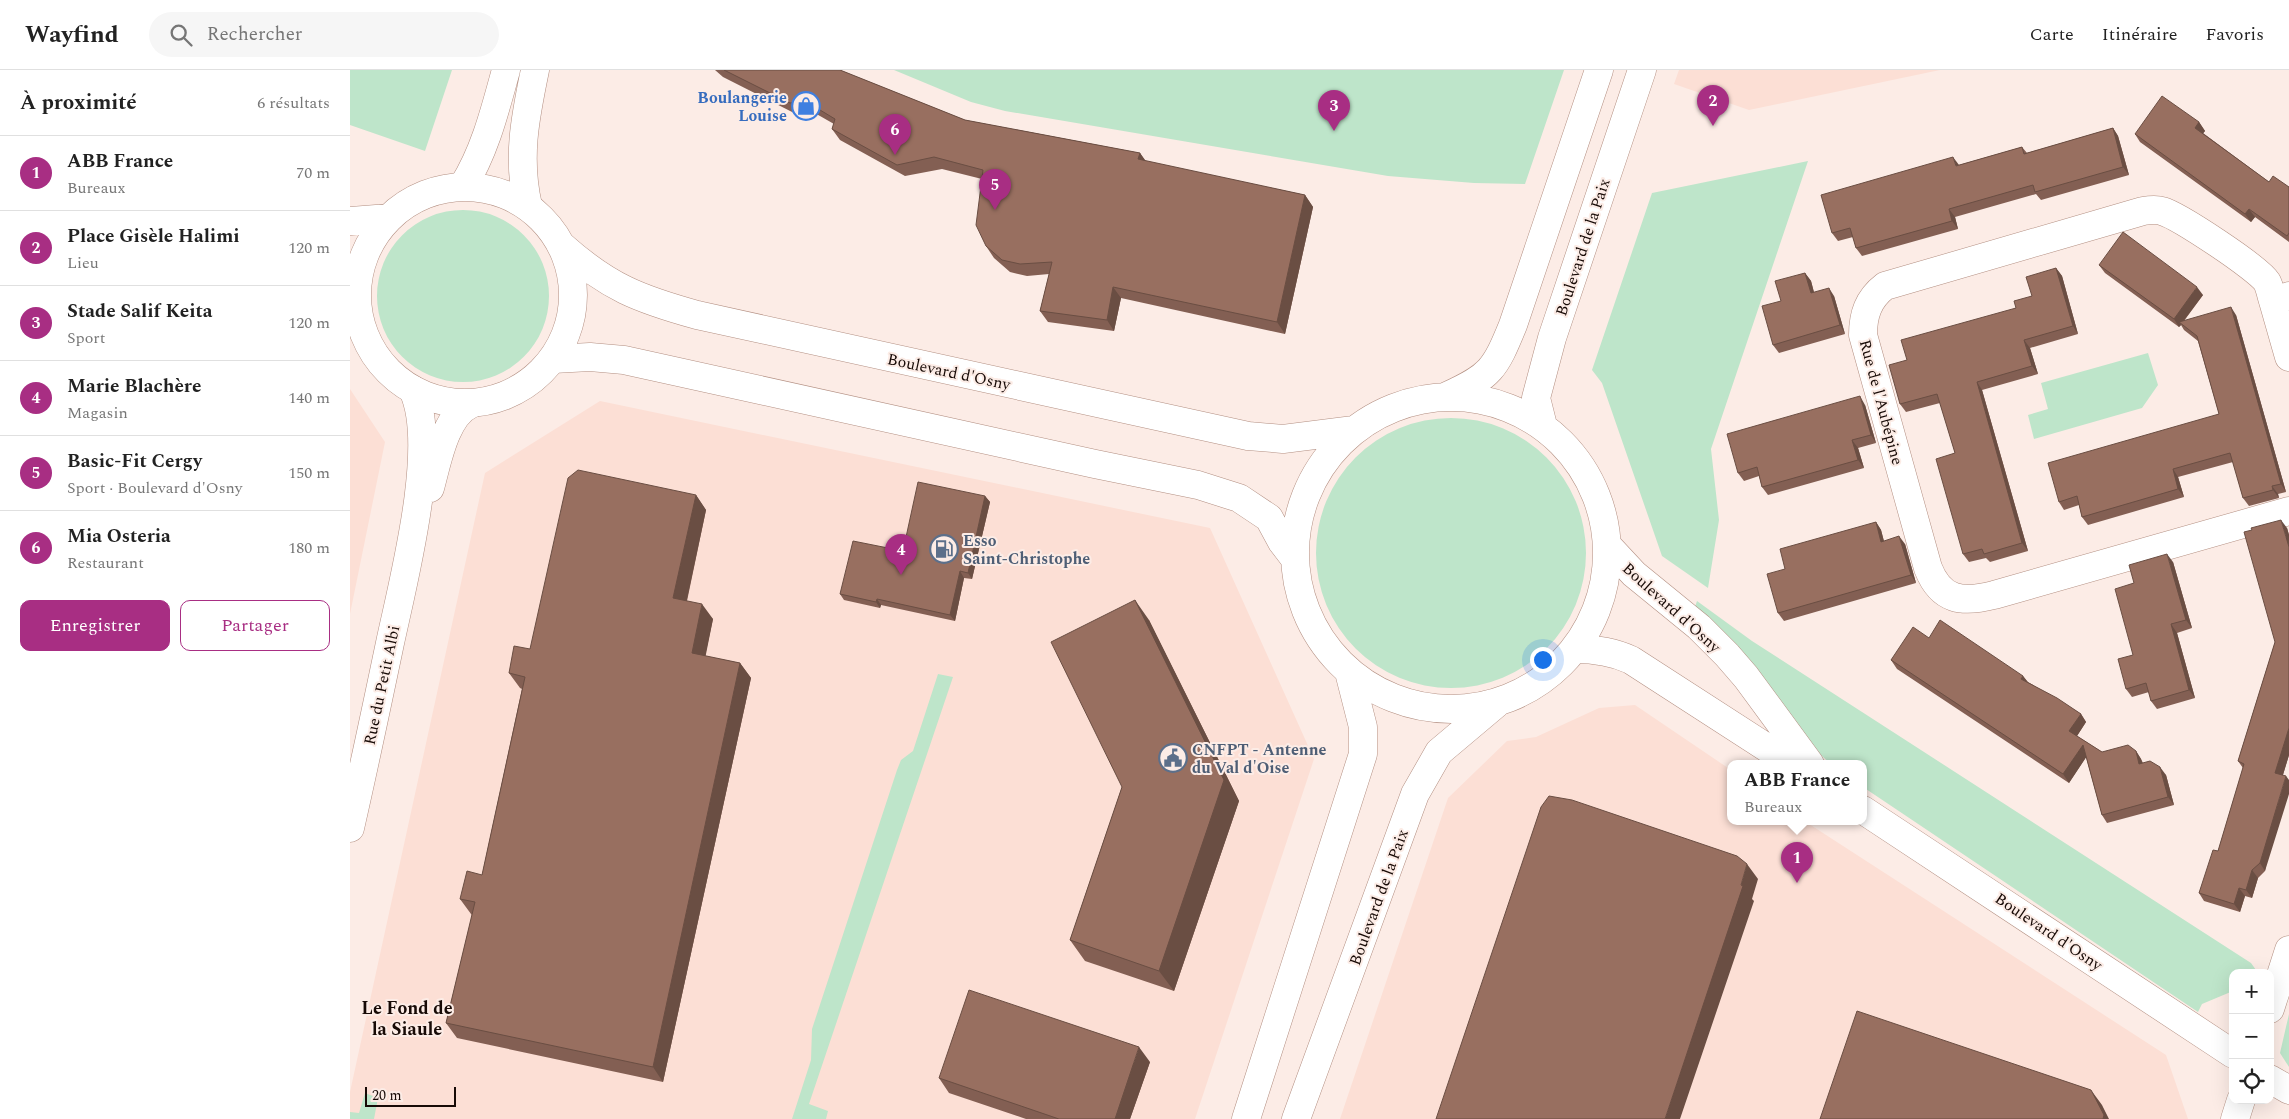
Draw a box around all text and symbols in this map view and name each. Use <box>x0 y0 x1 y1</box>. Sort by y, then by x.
search box <box>149 12 499 57</box>
text: Wayfind <box>25 17 119 53</box>
text: Rechercher <box>207 20 302 49</box>
icon: search <box>167 21 195 49</box>
text: Carte <box>2030 21 2074 48</box>
text: Itinéraire <box>2102 21 2178 48</box>
text: Favoris <box>2206 21 2264 48</box>
pin: 2 <box>1697 85 1729 126</box>
place label: Boulangerie Louise <box>697 86 787 128</box>
text: À proximité <box>20 87 137 119</box>
pin: 3 <box>1318 90 1350 131</box>
text: 6 résultats <box>257 91 330 115</box>
shop icon: Boulangerie Louise <box>791 91 821 121</box>
pin: 6 <box>879 114 911 155</box>
text: ABB France <box>67 147 173 176</box>
text: 1 <box>32 161 40 185</box>
text: 70 m <box>296 161 330 185</box>
pin: 5 <box>979 169 1011 210</box>
street label: Boulevard de la Paix <box>1549 175 1617 319</box>
text: Bureaux <box>67 176 125 200</box>
text: Place Gisèle Halimi <box>67 222 240 251</box>
text: 2 <box>32 236 40 260</box>
text: 120 m <box>288 236 330 260</box>
text: Lieu <box>67 251 99 275</box>
text: Stade Salif Keita <box>67 297 213 326</box>
text: 3 <box>32 311 40 335</box>
text: 120 m <box>288 311 330 335</box>
text: Sport <box>67 326 105 350</box>
street label: Rue de l'Aubépine <box>1853 337 1909 468</box>
street label: Boulevard d'Osny <box>885 347 1014 397</box>
text: Marie Blachère <box>67 372 201 401</box>
text: 4 <box>32 386 40 410</box>
text: 140 m <box>288 386 330 410</box>
text: Magasin <box>67 401 128 425</box>
text: Basic-Fit Cergy <box>67 447 202 476</box>
text: 5 <box>32 461 40 485</box>
text: 150 m <box>288 461 330 485</box>
text: Sport · Boulevard d'Osny <box>67 476 242 500</box>
text: Mia Osteria <box>67 522 171 551</box>
place label: Esso Saint-Christophe <box>963 529 1090 571</box>
pin: 4 <box>885 534 917 575</box>
fuel station icon: Esso Saint-Christophe <box>929 534 959 564</box>
text: 6 <box>32 536 40 560</box>
text: 180 m <box>288 536 330 560</box>
text: Restaurant <box>67 551 144 575</box>
street label: Boulevard d'Osny <box>1617 557 1727 659</box>
button: Enregistrer <box>20 600 170 651</box>
button: Partager <box>180 600 330 651</box>
street label: Rue du Petit Albi <box>358 623 406 747</box>
your location <box>1530 647 1556 673</box>
place label: CNFPT - Antenne du Val d'Oise <box>1192 738 1327 780</box>
public building icon: CNFPT - Antenne du Val d'Oise <box>1158 743 1188 773</box>
popup <box>1727 760 1867 825</box>
text: ABB France <box>1744 766 1850 795</box>
text: Bureaux <box>1744 795 1802 819</box>
street label: Boulevard de la Paix <box>1343 826 1415 969</box>
pin: 1 <box>1781 842 1813 883</box>
street label: Boulevard d'Osny <box>1990 887 2108 978</box>
map controls <box>2229 969 2274 1104</box>
button: + <box>2229 969 2274 1014</box>
district label: Le Fond de la Siaule <box>361 995 453 1043</box>
button: − <box>2229 1014 2274 1059</box>
button: locate <box>2229 1059 2274 1104</box>
scale bar <box>365 1084 456 1107</box>
text: 20 m <box>372 1085 402 1106</box>

